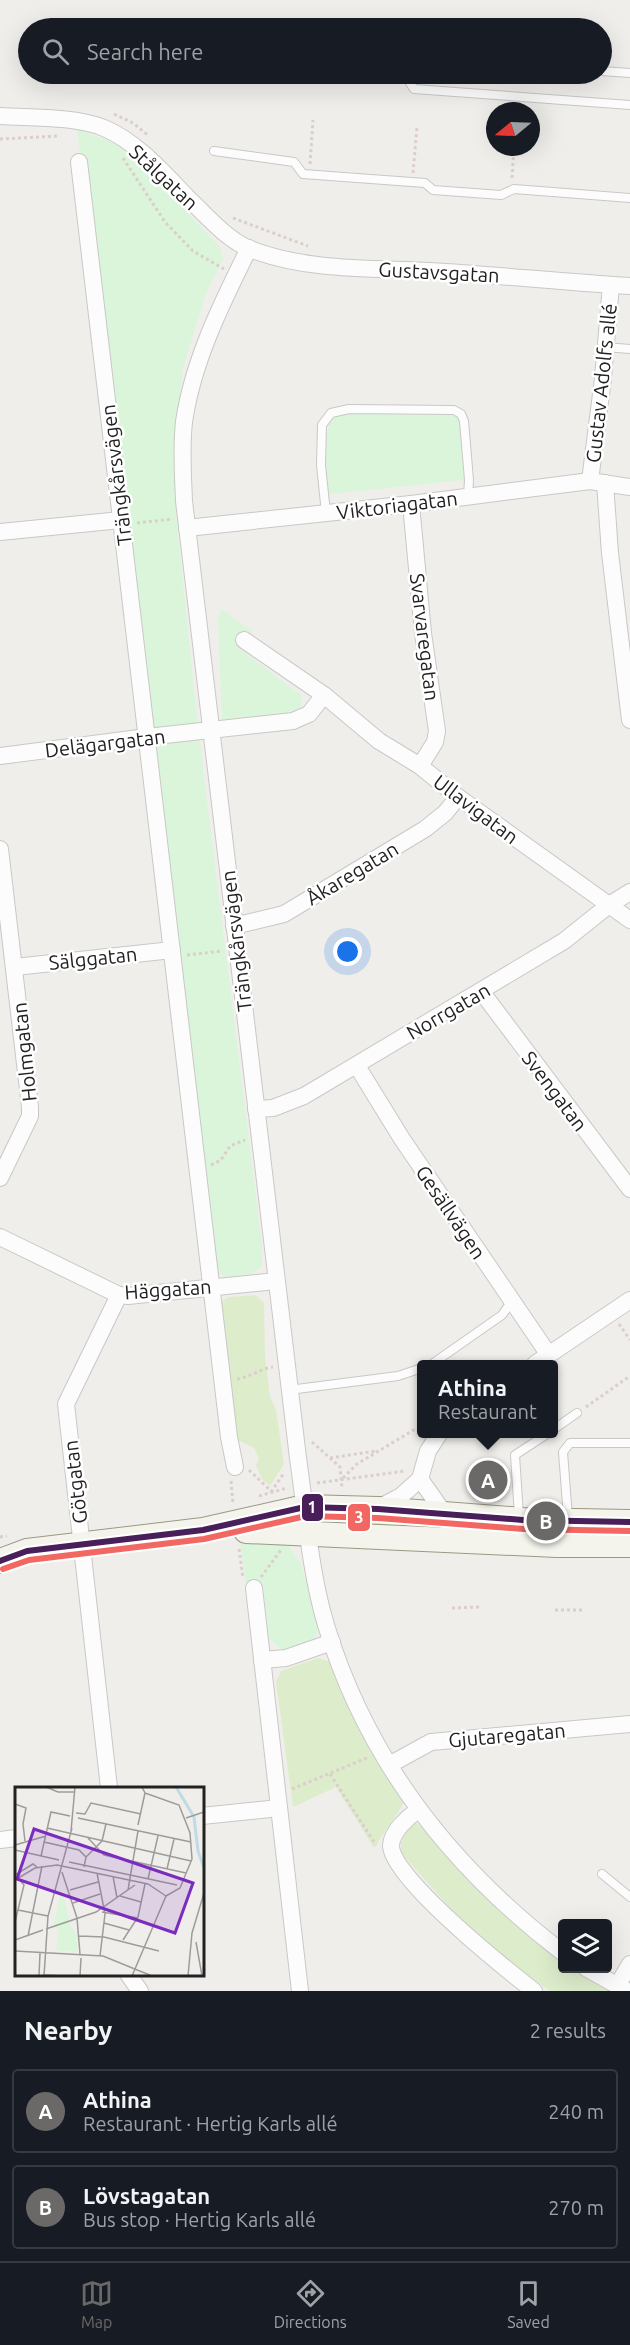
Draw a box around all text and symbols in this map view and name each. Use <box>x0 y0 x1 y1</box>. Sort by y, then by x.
search box <box>18 18 612 84</box>
icon: search <box>39 35 72 68</box>
text: Search here <box>87 39 203 64</box>
north arrow <box>486 102 540 156</box>
street label: Stålgatan <box>125 140 203 214</box>
street label: Gustavsgatan <box>378 257 500 287</box>
street label: Gustav Adolfs allé <box>581 302 621 464</box>
street label: Trängkårsvägen <box>96 403 136 547</box>
street label: Viktoriagatan <box>335 486 459 524</box>
street label: Svarvaregatan <box>406 572 444 702</box>
street label: Delägargatan <box>43 724 167 762</box>
street label: Ullavigatan <box>429 770 523 848</box>
street label: Åkaregatan <box>302 837 402 909</box>
street label: Trängkårsvägen <box>216 869 256 1013</box>
your location <box>333 937 362 966</box>
street label: Sälggatan <box>48 942 138 974</box>
street label: Norrgatan <box>402 978 494 1044</box>
street label: Holmgatan <box>7 1001 41 1103</box>
street label: Svengatan <box>518 1047 592 1135</box>
street label: Gesällvägen <box>411 1161 491 1263</box>
street label: Häggatan <box>124 1274 212 1304</box>
popup <box>417 1360 558 1438</box>
text: Athina <box>438 1375 507 1400</box>
text: Restaurant <box>438 1400 537 1423</box>
street label: Götgatan <box>58 1439 92 1525</box>
pin: A <box>468 1458 508 1502</box>
line badge: 1 <box>301 1493 324 1522</box>
text: 1 <box>307 1498 317 1516</box>
pin: B <box>526 1498 566 1544</box>
line badge: 3 <box>347 1503 371 1532</box>
text: 3 <box>354 1508 364 1526</box>
street label: Gjutaregatan <box>447 1718 567 1752</box>
inset map <box>15 1787 204 1976</box>
map controls <box>558 1919 612 1973</box>
button: layers <box>558 1919 612 1973</box>
text: Nearby <box>24 2016 112 2045</box>
text: 2 results <box>530 2019 606 2042</box>
text: Athina <box>83 2087 152 2112</box>
text: A <box>38 2100 53 2123</box>
text: 240 m <box>548 2100 604 2123</box>
text: Restaurant · Hertig Karls allé <box>83 2112 338 2135</box>
text: Lövstagatan <box>83 2183 210 2208</box>
text: B <box>39 2196 52 2219</box>
text: 270 m <box>548 2196 604 2219</box>
text: Bus stop · Hertig Karls allé <box>83 2208 316 2231</box>
tab: Map <box>80 2277 113 2331</box>
tab: Directions <box>274 2277 347 2331</box>
tab: Saved <box>507 2277 550 2331</box>

